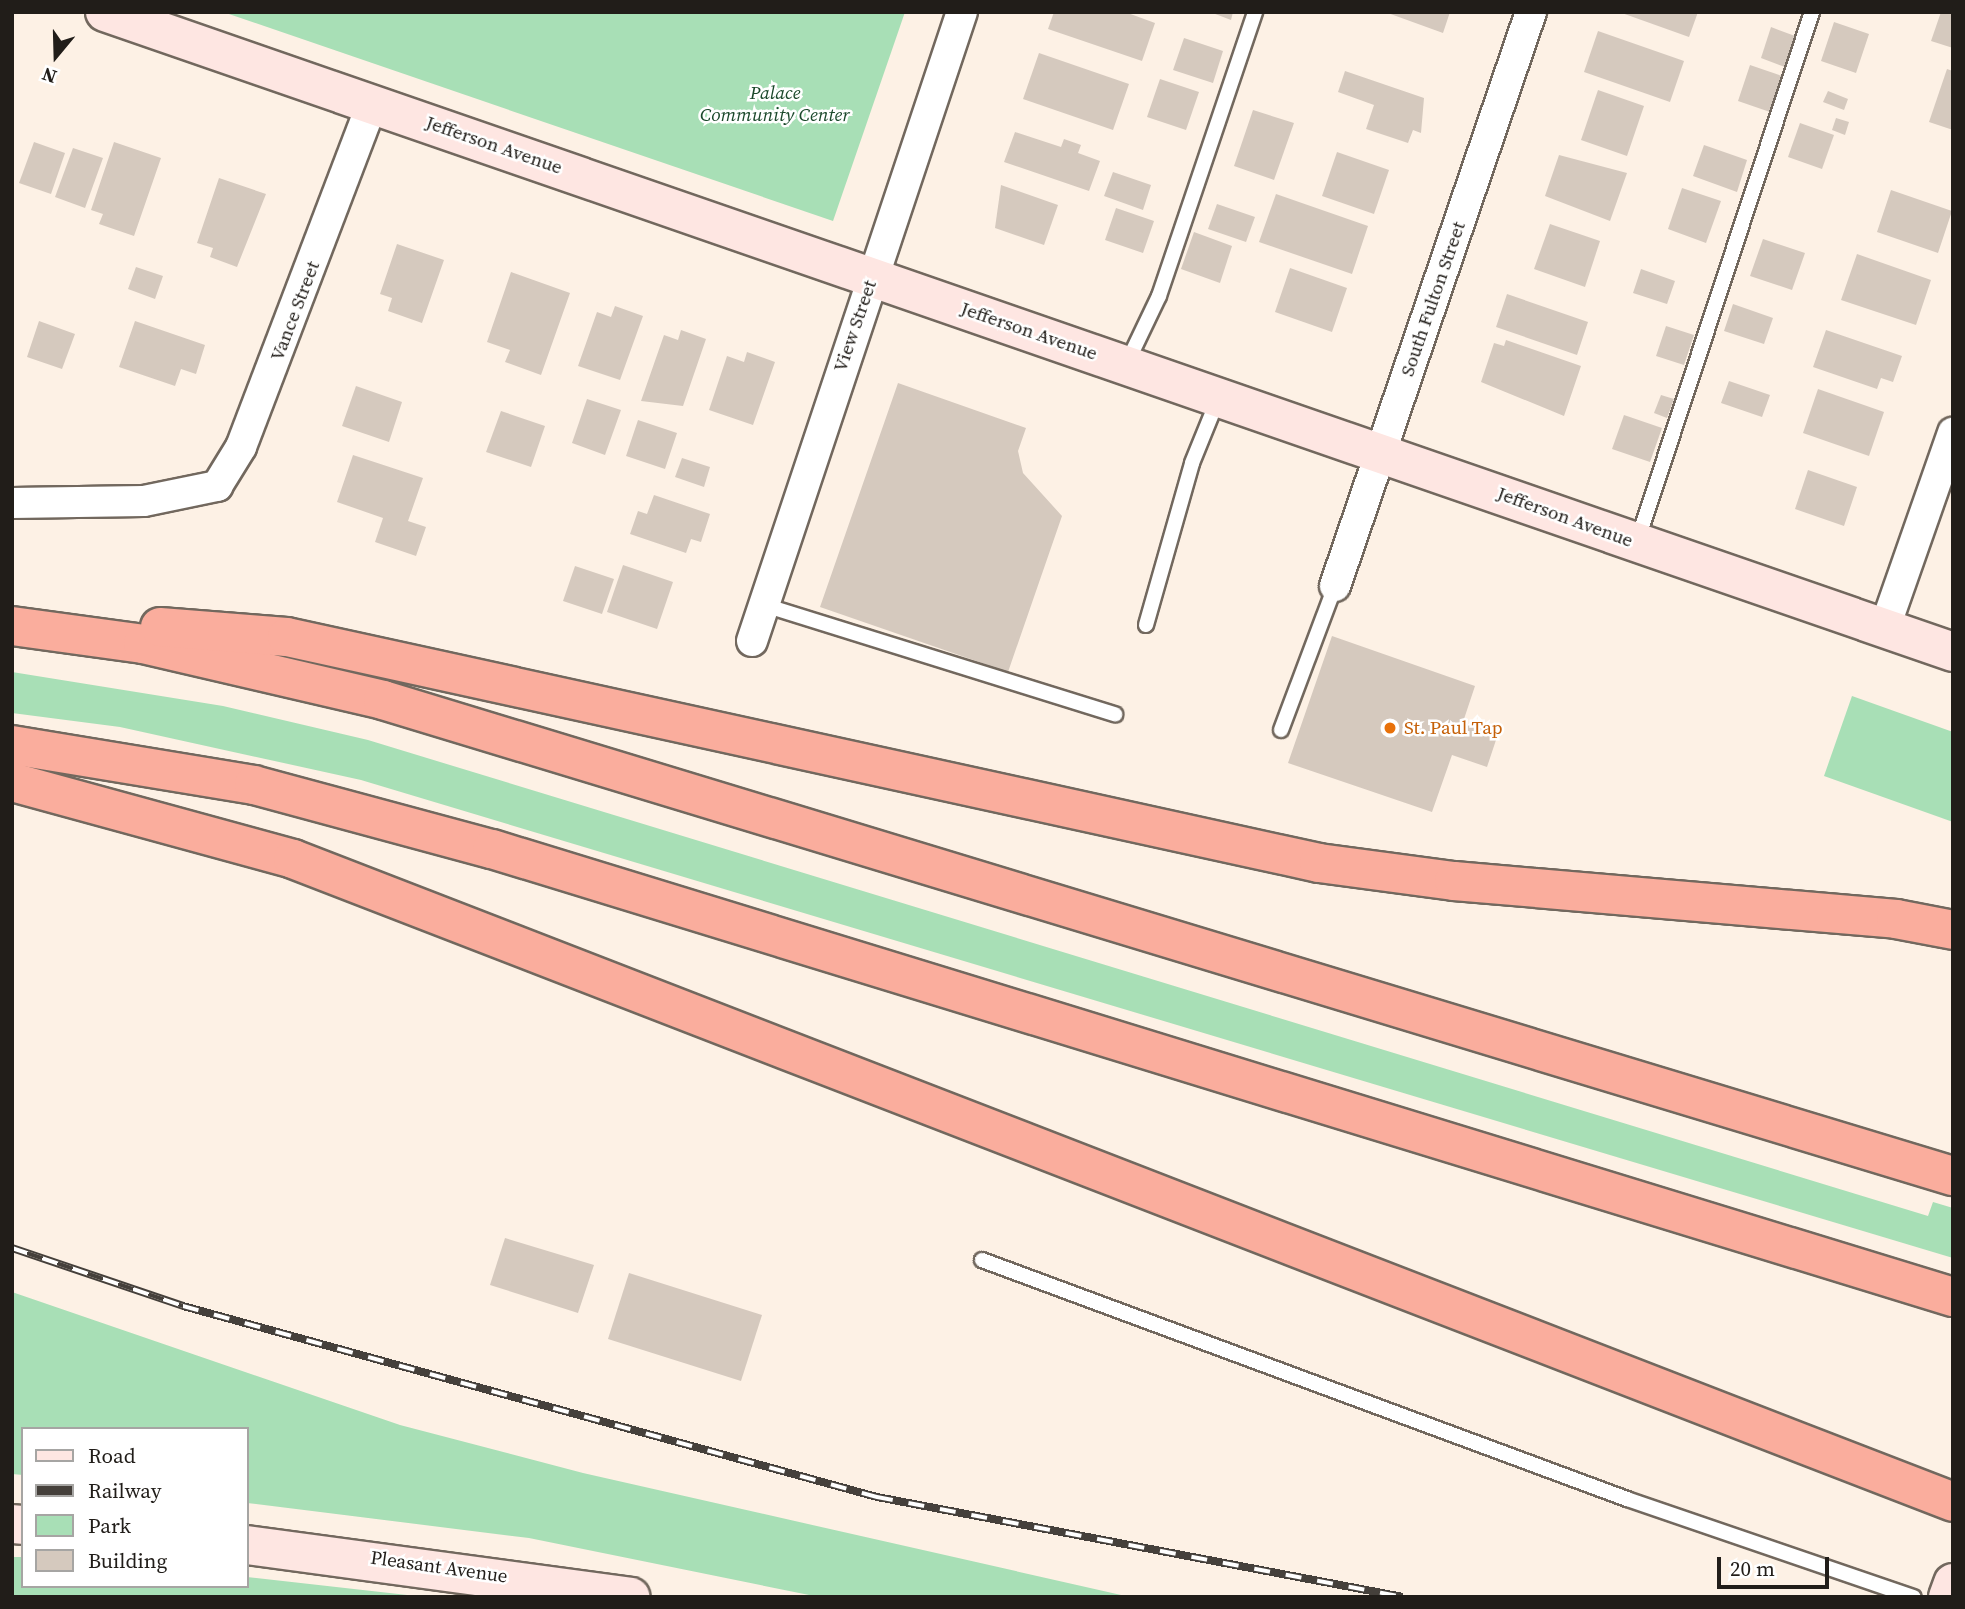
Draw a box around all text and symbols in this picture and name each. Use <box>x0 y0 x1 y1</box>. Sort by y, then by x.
north arrow <box>21 21 91 91</box>
text: N <box>38 61 60 90</box>
park label: Palace Community Center <box>700 82 850 126</box>
street label: Jefferson Avenue <box>423 111 565 179</box>
street label: South Fulton Street <box>1396 219 1470 379</box>
street label: Vance Street <box>266 258 324 364</box>
street label: View Street <box>829 277 881 375</box>
street label: Jefferson Avenue <box>958 297 1100 365</box>
street label: Jefferson Avenue <box>1494 482 1636 552</box>
place label: St. Paul Tap <box>1404 717 1503 739</box>
marker: St. Paul Tap <box>1382 720 1398 736</box>
legend <box>21 1427 248 1588</box>
text: Road <box>88 1441 136 1470</box>
text: Railway <box>88 1476 162 1505</box>
text: Park <box>88 1511 131 1540</box>
scale bar <box>1720 1542 1832 1586</box>
text: Building <box>88 1546 167 1575</box>
street label: Pleasant Avenue <box>369 1546 509 1588</box>
text: 20 m <box>1730 1554 1775 1583</box>

